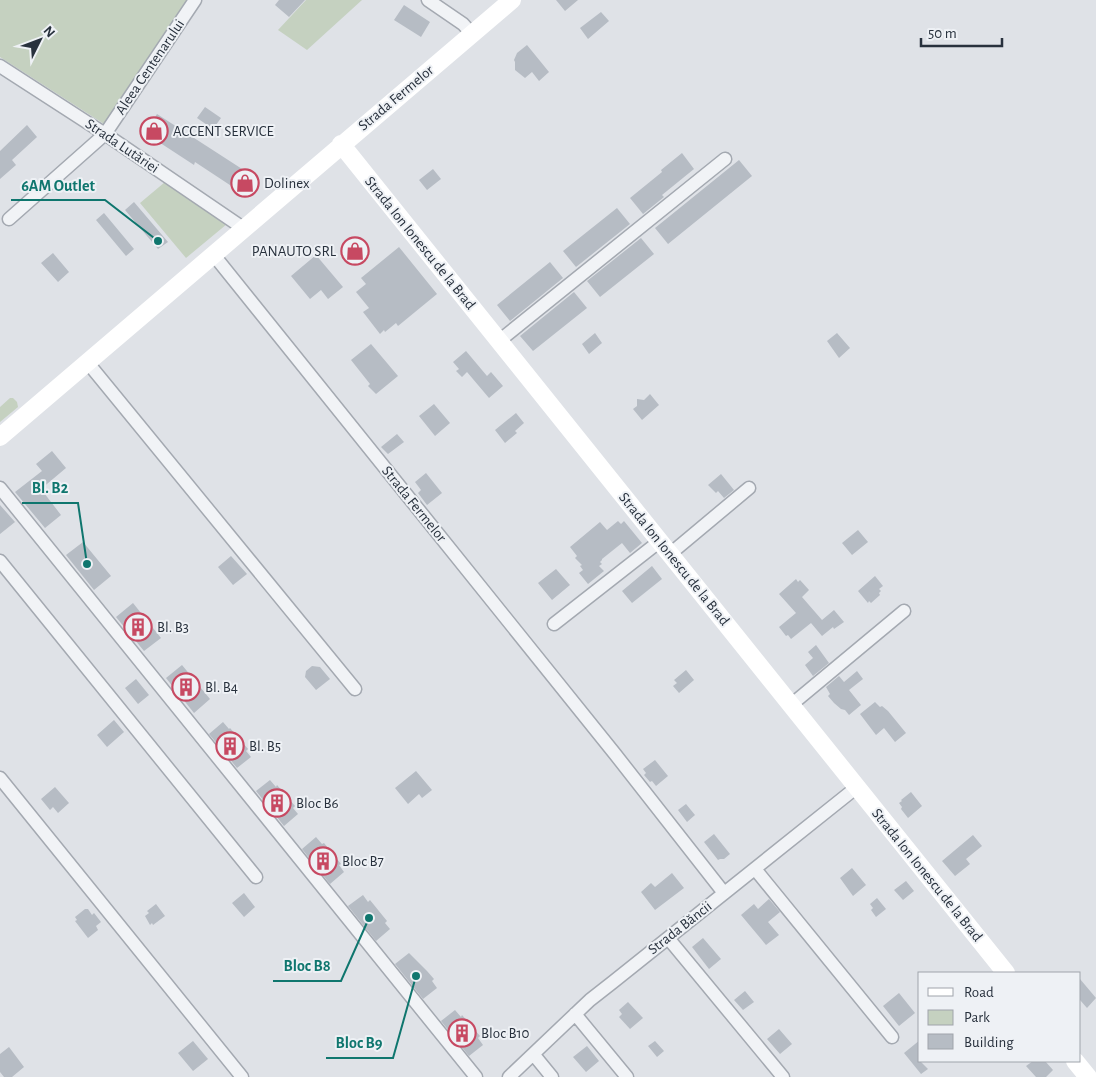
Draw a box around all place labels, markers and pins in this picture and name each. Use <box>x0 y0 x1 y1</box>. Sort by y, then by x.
shop icon: ACCENT SERVICE <box>139 116 169 146</box>
place label: ACCENT SERVICE <box>173 124 274 139</box>
shop icon: Dolinex <box>230 168 260 198</box>
callout: 6AM Outlet <box>11 169 105 200</box>
place label: Dolinex <box>264 176 310 191</box>
shop icon: PANAUTO SRL <box>340 236 370 266</box>
place label: PANAUTO SRL <box>252 244 337 259</box>
callout: Bl. B2 <box>22 472 78 503</box>
building icon: Bl. B3 <box>123 612 153 642</box>
place label: Bl. B3 <box>157 620 189 635</box>
building icon: Bl. B4 <box>171 672 201 702</box>
place label: Bl. B4 <box>205 680 238 695</box>
building icon: Bl. B5 <box>215 731 245 761</box>
place label: Bl. B5 <box>249 739 281 754</box>
building icon: Bloc B6 <box>262 788 292 818</box>
place label: Bloc B6 <box>296 796 338 811</box>
building icon: Bloc B7 <box>308 846 338 876</box>
place label: Bloc B7 <box>342 854 384 869</box>
callout: Bloc B8 <box>273 950 341 981</box>
building icon: Bloc B10 <box>447 1018 477 1048</box>
place label: Bloc B10 <box>481 1026 530 1041</box>
callout: Bloc B9 <box>326 1027 393 1058</box>

